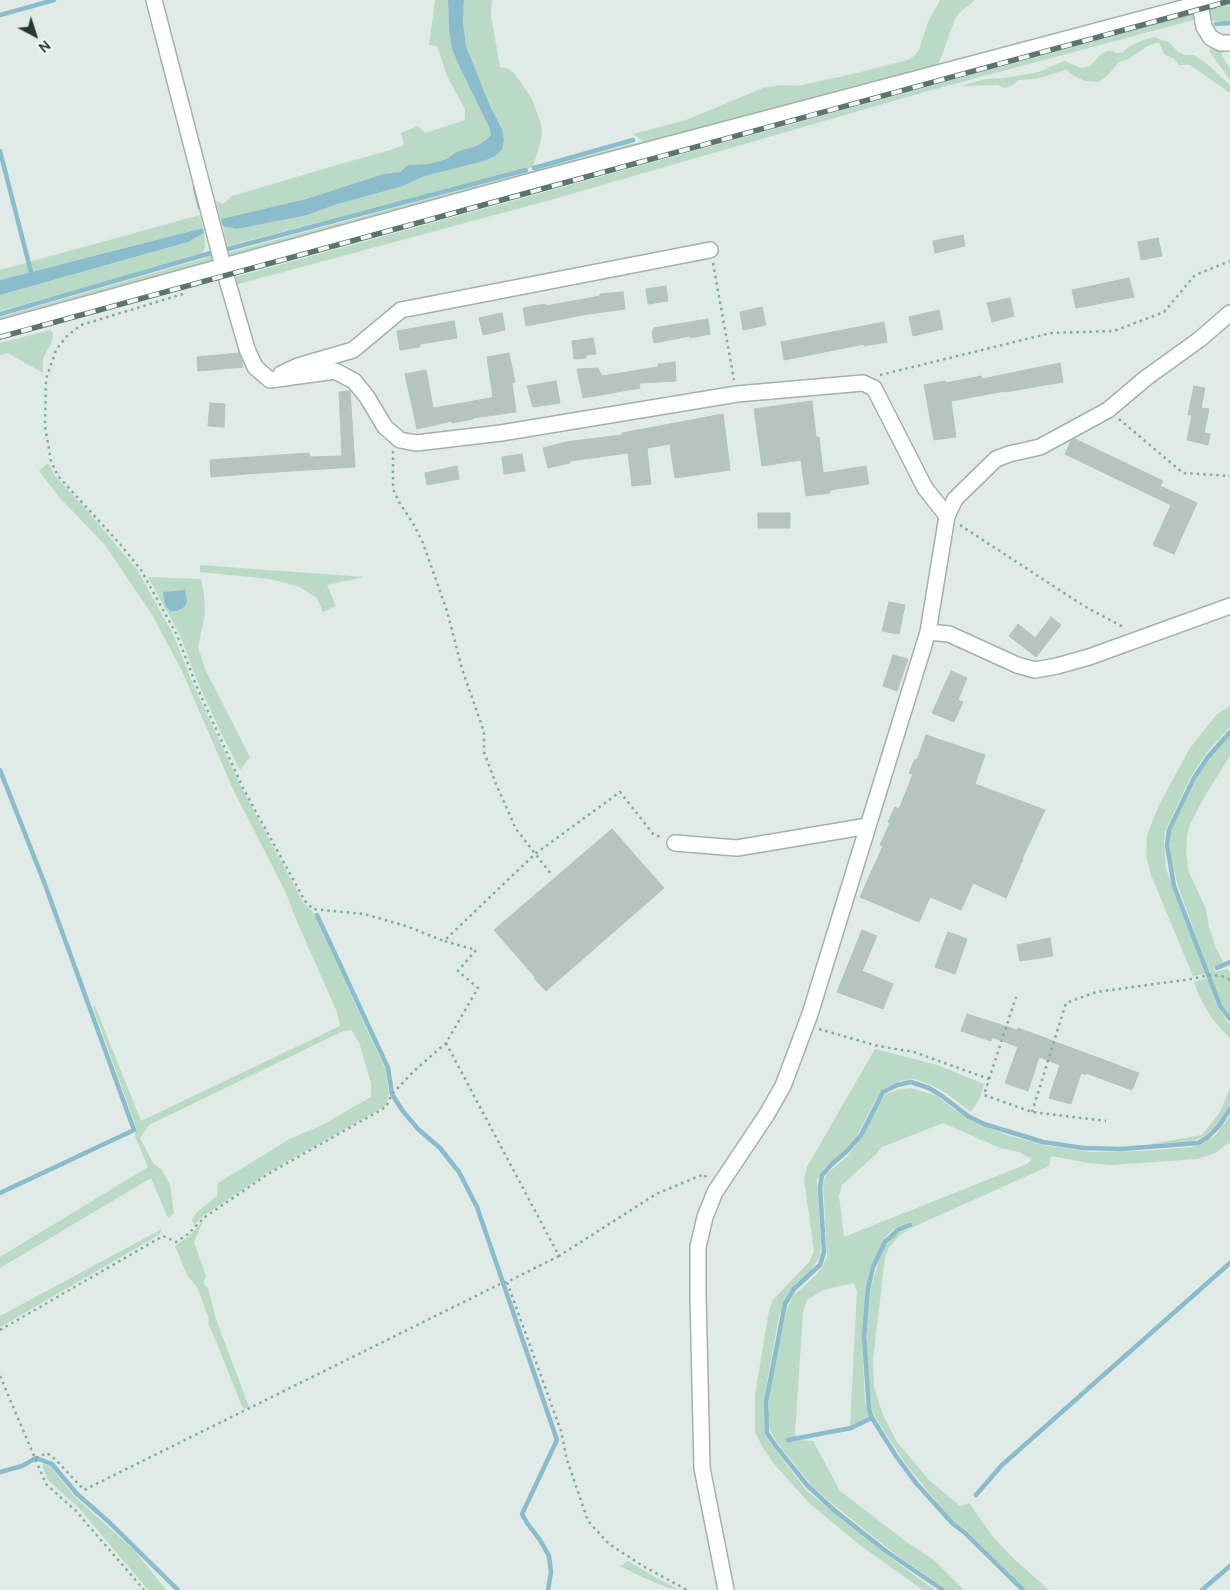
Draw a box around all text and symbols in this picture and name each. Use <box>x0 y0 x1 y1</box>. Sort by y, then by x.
north arrow <box>10 10 60 60</box>
text: N <box>35 36 55 57</box>

